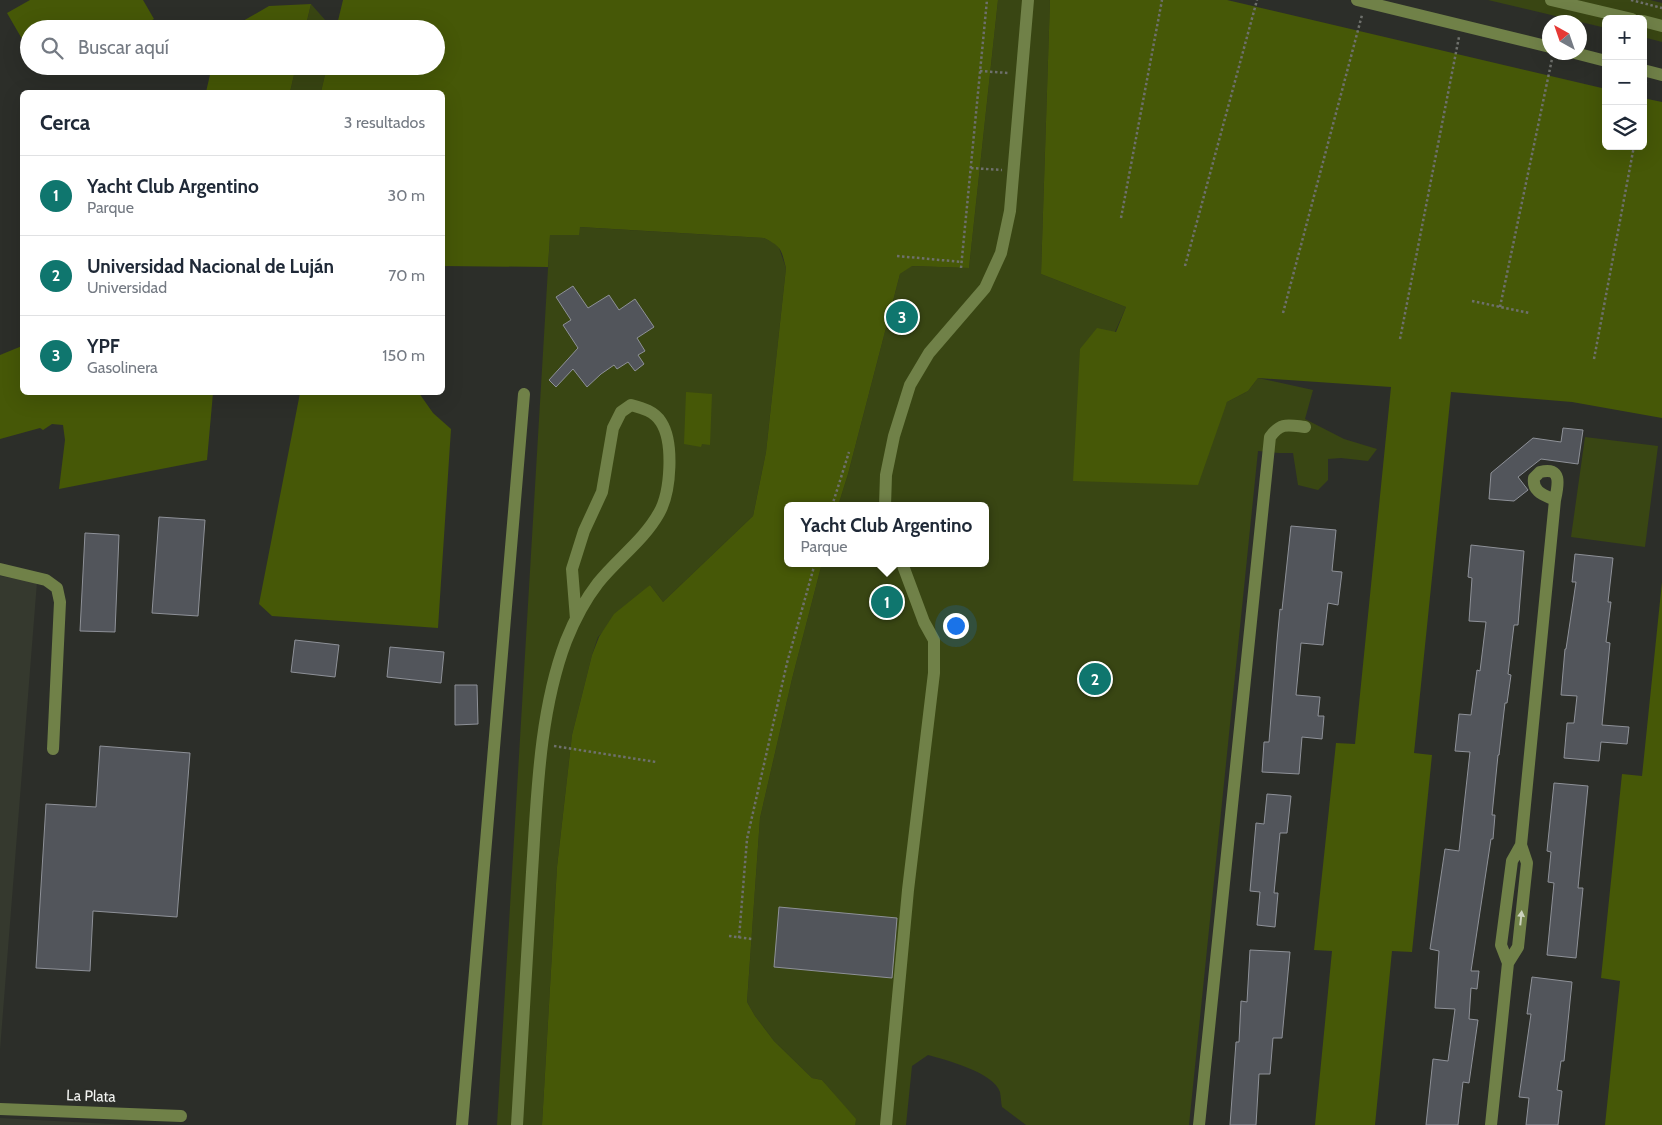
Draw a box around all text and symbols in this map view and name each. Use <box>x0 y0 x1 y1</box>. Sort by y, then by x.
north arrow <box>1542 15 1587 60</box>
map controls <box>1602 15 1647 150</box>
button: + <box>1602 15 1647 60</box>
search box <box>20 20 445 75</box>
icon: search <box>38 34 66 62</box>
text: Buscar aquí <box>78 36 169 59</box>
button: − <box>1602 60 1647 105</box>
button: layers <box>1602 105 1647 150</box>
text: Cerca <box>40 110 90 135</box>
text: 3 resultados <box>344 113 425 132</box>
text: Yacht Club Argentino <box>87 175 259 198</box>
text: 1 <box>53 186 59 205</box>
text: 30 m <box>388 186 425 205</box>
text: Parque <box>87 198 134 217</box>
text: Universidad Nacional de Luján <box>87 255 334 278</box>
text: 2 <box>52 266 60 285</box>
text: 70 m <box>388 266 425 285</box>
text: Universidad <box>87 278 167 297</box>
pin: 3 <box>886 298 918 336</box>
text: YPF <box>87 335 120 358</box>
text: 3 <box>52 346 60 365</box>
text: 150 m <box>382 346 425 365</box>
text: Gasolinera <box>87 358 158 377</box>
popup <box>784 502 989 567</box>
text: Yacht Club Argentino <box>801 514 972 537</box>
text: Parque <box>801 537 848 556</box>
pin: 1 <box>871 583 903 621</box>
your location <box>943 613 969 639</box>
pin: 2 <box>1079 660 1111 698</box>
one-way arrow <box>1517 909 1525 925</box>
street label: La Plata <box>66 1086 117 1106</box>

